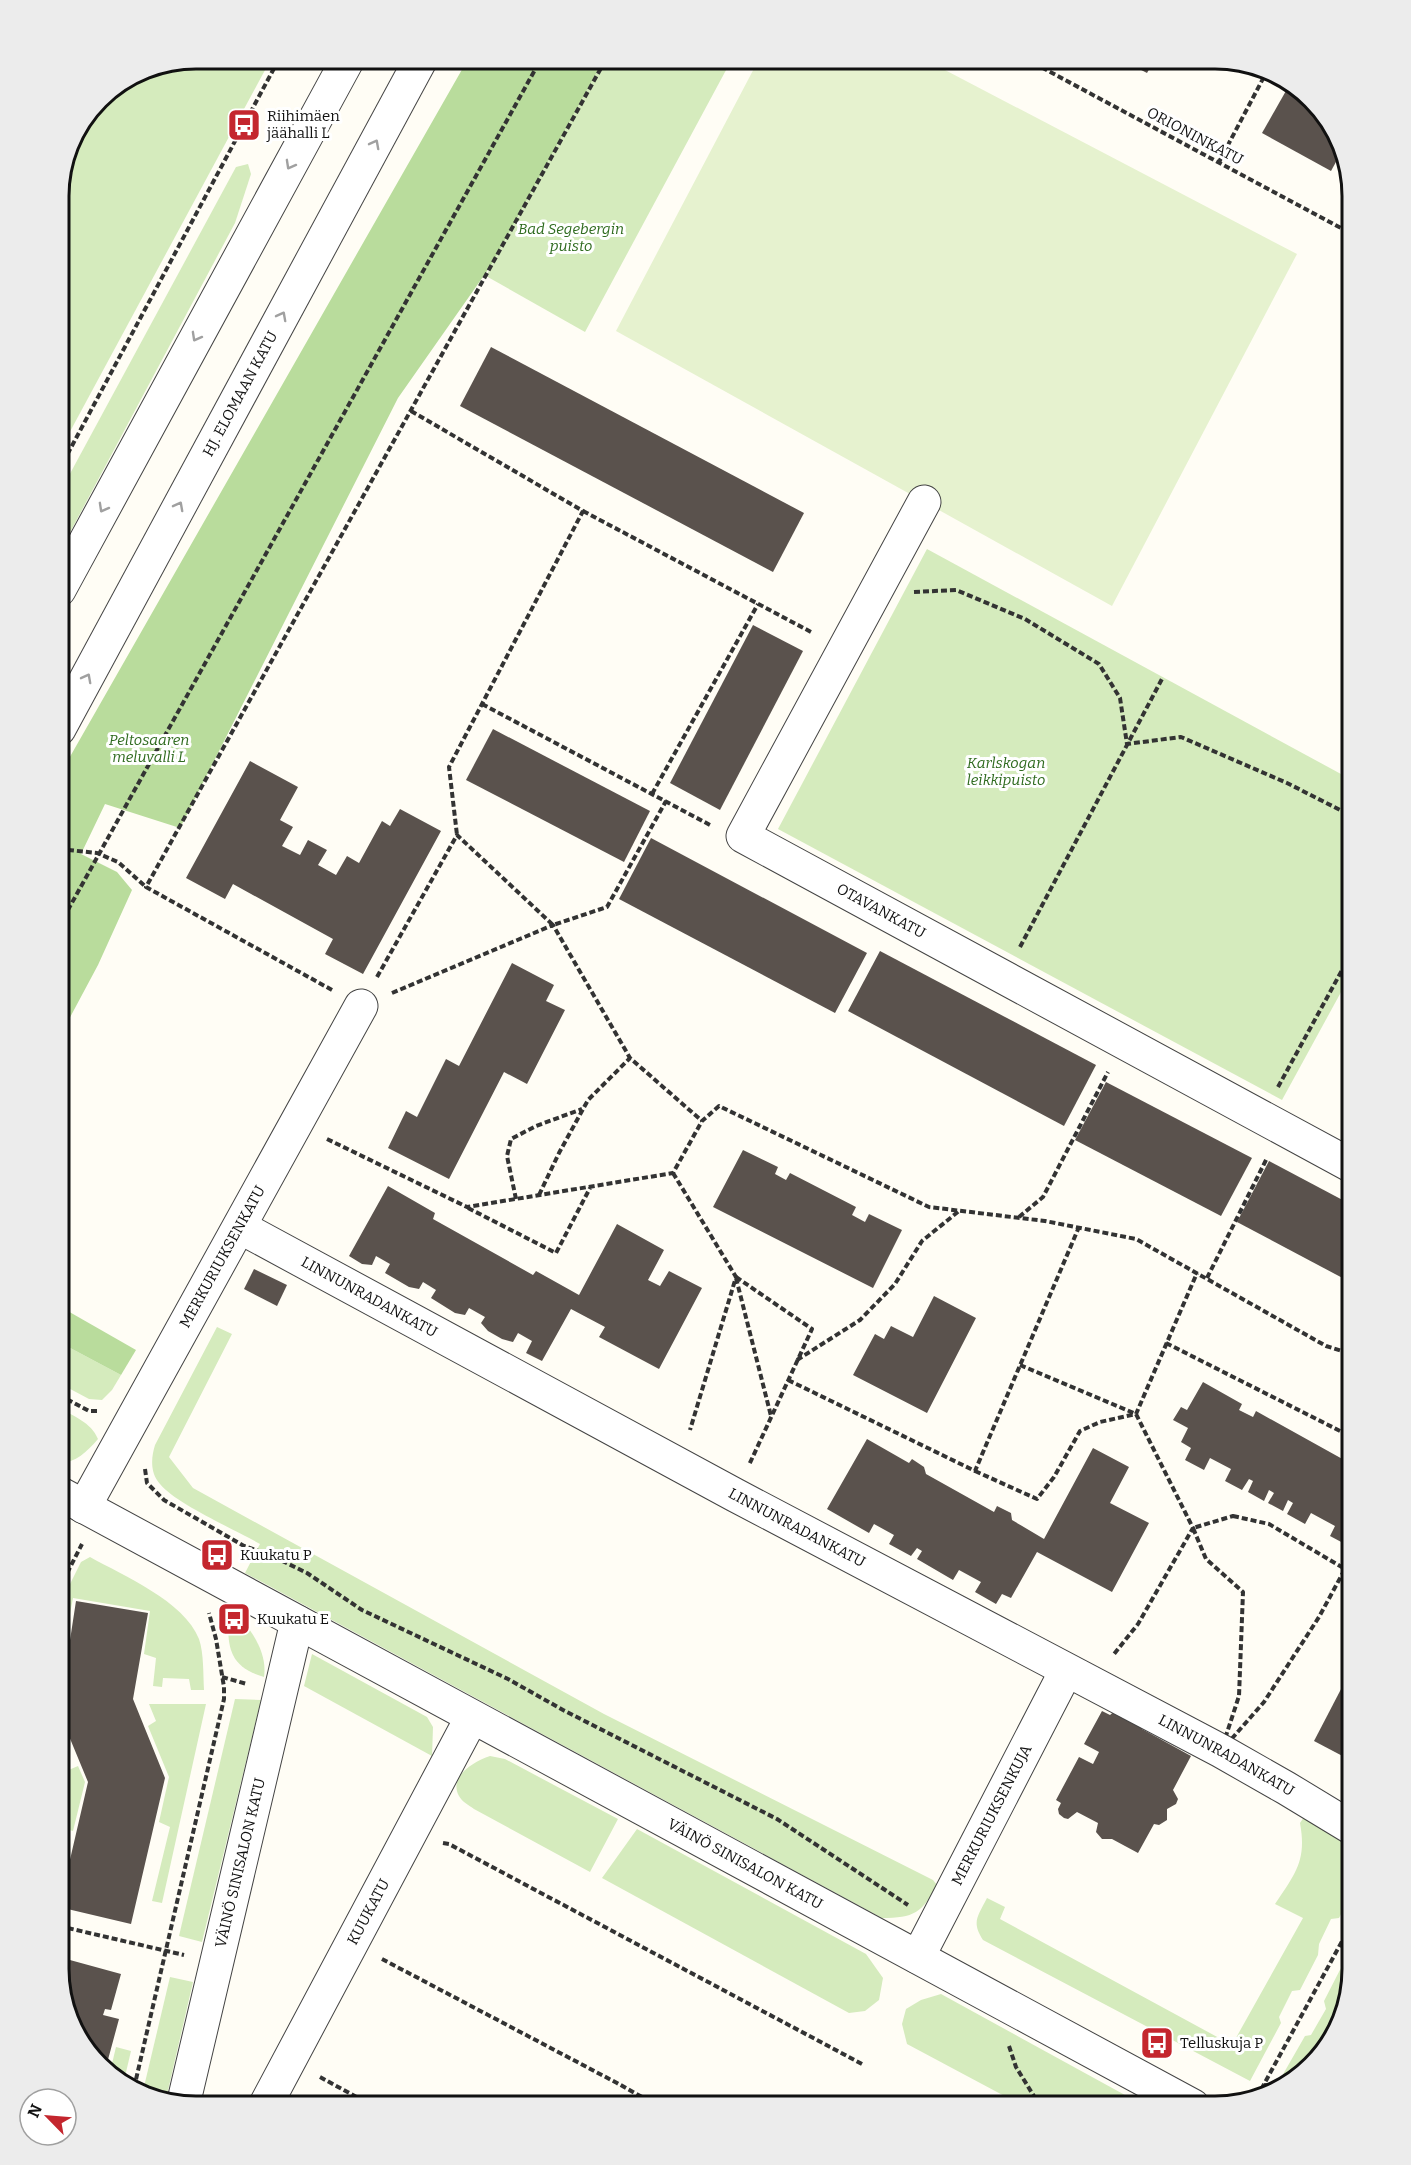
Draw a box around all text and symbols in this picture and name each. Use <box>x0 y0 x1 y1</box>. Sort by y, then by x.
street label: ORIONINKATU <box>1144 103 1246 169</box>
bus stop icon: Riihimäen jäähalli L <box>226 107 262 143</box>
place label: Riihimäen jäähalli L <box>266 107 340 142</box>
one-way arrow <box>368 140 379 151</box>
one-way arrow <box>286 159 297 169</box>
park label: Bad Segebergin puisto <box>518 220 624 255</box>
one-way arrow <box>275 312 286 322</box>
street label: HJ. ELOMAAN KATU <box>199 328 281 460</box>
one-way arrow <box>192 330 203 341</box>
one-way arrow <box>99 502 110 512</box>
one-way arrow <box>172 502 183 512</box>
one-way arrow <box>80 673 91 684</box>
park label: Peltosaaren meluvalli L <box>109 731 189 766</box>
park label: Karlskogan leikkipuisto <box>967 754 1045 789</box>
street label: OTAVANKATU <box>834 879 929 942</box>
street label: MERKURIUKSENKATU <box>176 1182 269 1331</box>
street label: LINNUNRADANKATU <box>298 1253 441 1341</box>
street label: LINNUNRADANKATU <box>725 1484 869 1571</box>
bus stop icon: Kuukatu P <box>199 1537 235 1573</box>
place label: Kuukatu P <box>240 1546 312 1564</box>
bus stop icon: Kuukatu E <box>216 1601 252 1637</box>
place label: Kuukatu E <box>257 1610 329 1628</box>
street label: LINNUNRADANKATU <box>1155 1711 1298 1800</box>
street label: MERKURIUKSENKUJA <box>948 1741 1036 1888</box>
street label: VÄINÖ SINISALON KATU <box>211 1776 269 1949</box>
street label: VÄINÖ SINISALON KATU <box>664 1815 826 1913</box>
street label: KUUKATU <box>343 1876 393 1948</box>
bus stop icon: Telluskuja P <box>1139 2025 1175 2061</box>
place label: Telluskuja P <box>1180 2034 1263 2052</box>
north arrow <box>18 2087 78 2147</box>
text: N <box>24 2101 46 2120</box>

